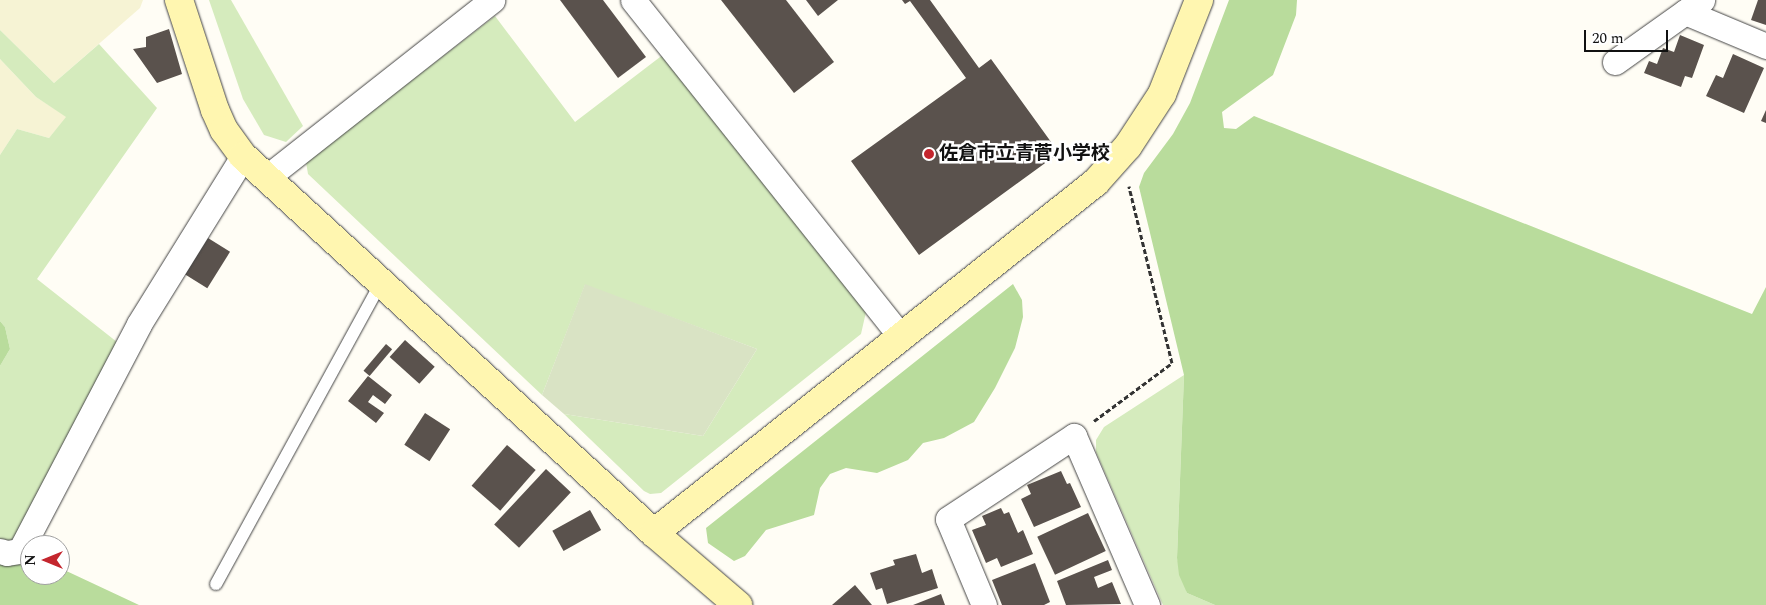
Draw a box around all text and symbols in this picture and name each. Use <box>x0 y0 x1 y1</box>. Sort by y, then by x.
scale bar <box>1586 20 1670 52</box>
text: 20 m <box>1592 27 1624 50</box>
place label: 佐倉市立青菅小学校 <box>939 143 1110 165</box>
marker: 佐倉市立青菅小学校 <box>923 148 935 160</box>
north arrow <box>20 535 70 585</box>
text: N <box>20 554 41 566</box>

